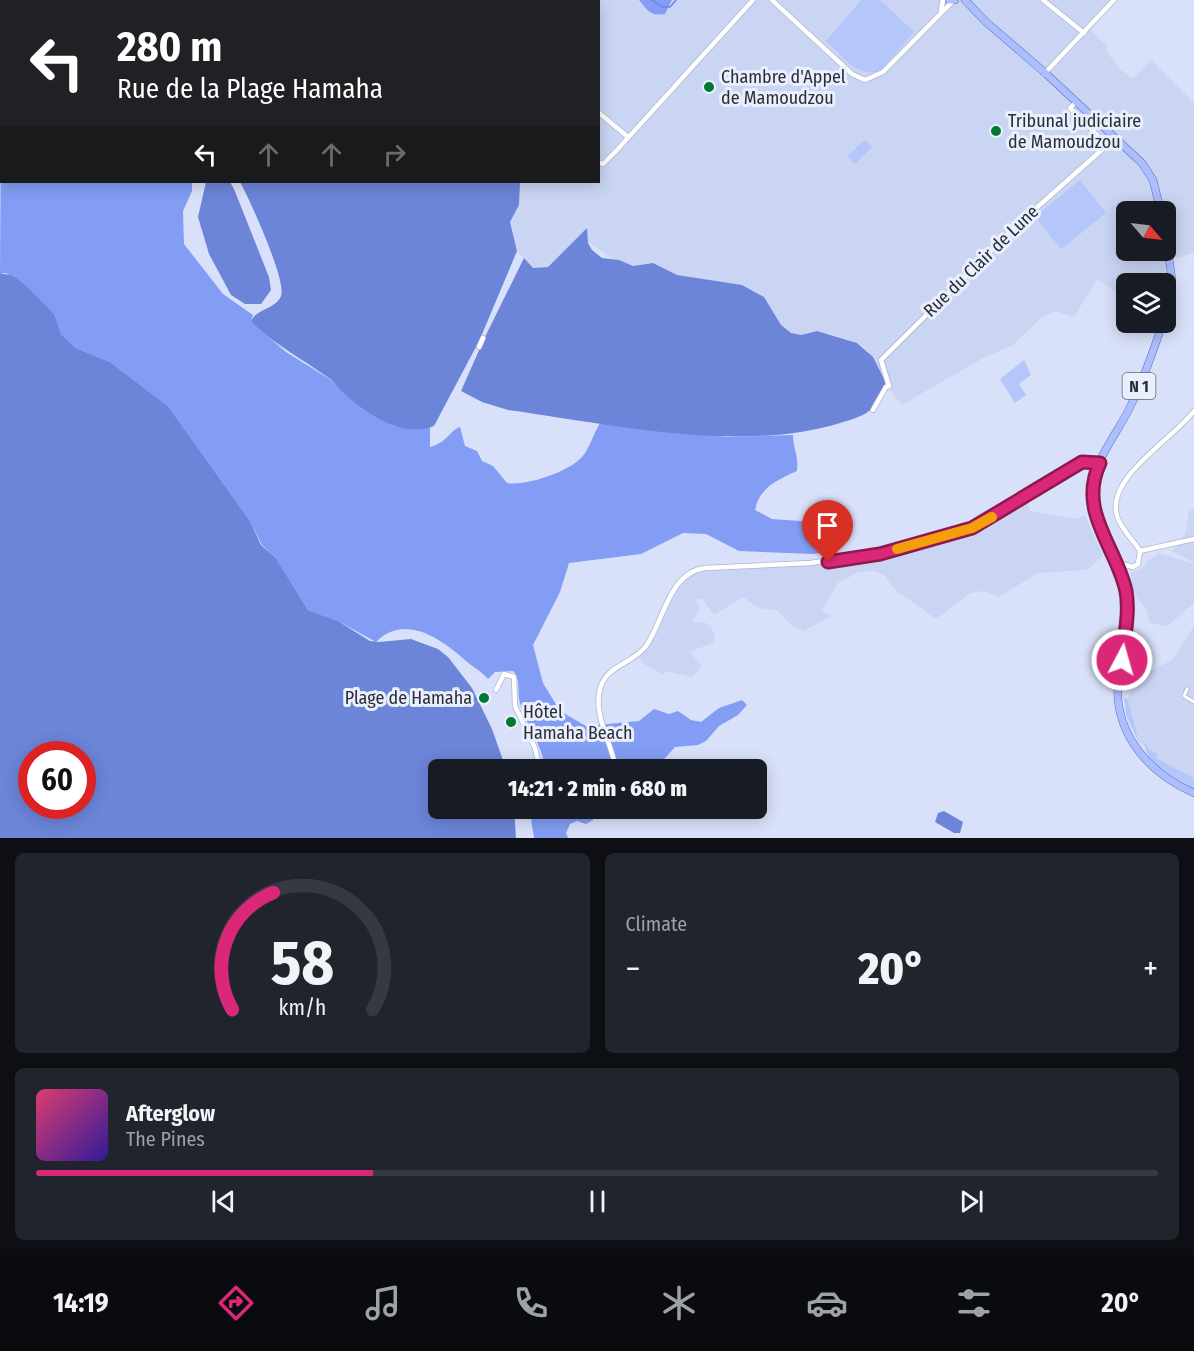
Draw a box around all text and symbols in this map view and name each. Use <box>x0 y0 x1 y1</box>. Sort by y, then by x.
text: 280 m <box>117 22 222 72</box>
icon: left <box>18 24 96 102</box>
place label: Chambre d'Appel de Mamoudzou <box>721 66 846 109</box>
text: Rue de la Plage Hamaha <box>117 73 383 105</box>
marker: Chambre d'Appel de Mamoudzou <box>702 80 716 94</box>
place label: Tribunal judiciaire de Mamoudzou <box>1008 110 1141 153</box>
marker: Tribunal judiciaire de Mamoudzou <box>989 124 1003 138</box>
icon: left <box>189 138 222 171</box>
icon: ahead <box>252 138 285 171</box>
icon: ahead <box>315 138 348 171</box>
icon: right <box>378 138 411 171</box>
street label: Rue du Clair de Lune <box>919 200 1043 322</box>
north arrow <box>1116 201 1176 261</box>
map controls <box>1116 201 1176 333</box>
button: layers <box>1116 273 1176 333</box>
road number: N 1 <box>1122 373 1156 399</box>
pin <box>802 500 853 562</box>
icon: arrive <box>811 509 844 542</box>
position arrow <box>1090 628 1154 692</box>
place label: Plage de Hamaha <box>345 687 472 709</box>
marker: Plage de Hamaha <box>477 691 491 705</box>
place label: Hôtel Hamaha Beach <box>523 701 633 744</box>
marker: Hôtel Hamaha Beach <box>504 715 518 729</box>
speed limit sign: 60 <box>18 741 96 819</box>
text: 14:21 · 2 min · 680 m <box>508 775 687 802</box>
text: Climate <box>626 912 687 936</box>
text: 58 <box>270 926 334 1001</box>
text: 20° <box>858 942 925 996</box>
text: − <box>626 949 640 989</box>
text: + <box>1143 949 1158 989</box>
text: km/h <box>278 995 326 1021</box>
text: Afterglow <box>126 1100 215 1127</box>
text: The Pines <box>126 1127 205 1151</box>
icon: previous <box>207 1185 240 1218</box>
icon: pause <box>581 1185 614 1218</box>
icon: next <box>955 1185 988 1218</box>
icon: directions <box>215 1282 257 1324</box>
icon: music <box>362 1282 404 1324</box>
icon: phone <box>510 1282 552 1324</box>
icon: climate <box>658 1282 700 1324</box>
icon: car <box>806 1282 848 1324</box>
icon: filters <box>953 1282 995 1324</box>
text: 14:19 <box>53 1287 109 1319</box>
text: 20° <box>1101 1287 1141 1319</box>

